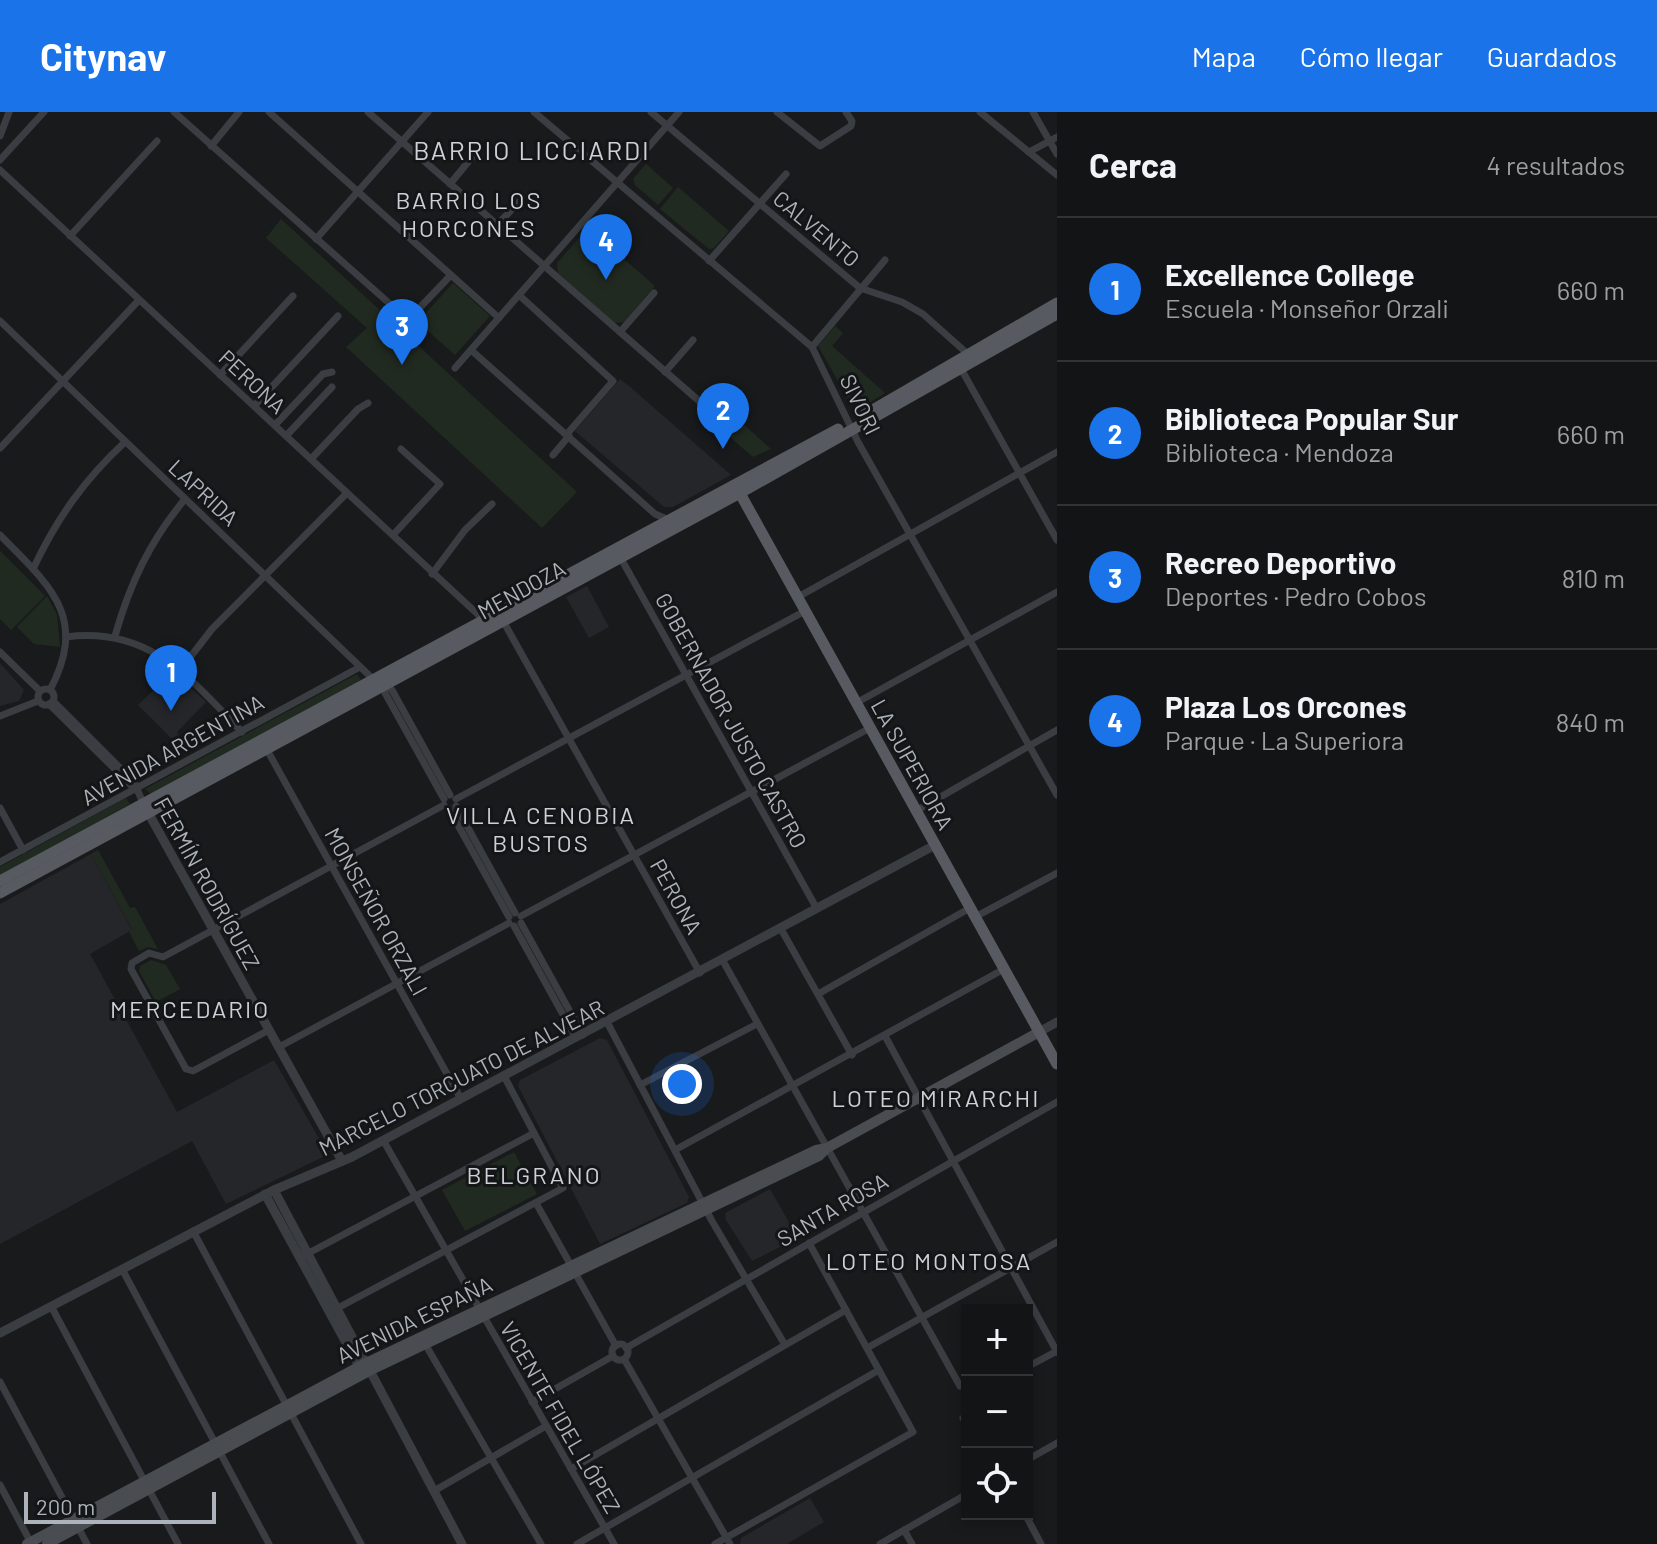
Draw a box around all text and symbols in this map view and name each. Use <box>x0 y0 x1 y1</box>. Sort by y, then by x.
text: Citynav <box>40 33 166 79</box>
text: Mapa <box>1192 39 1256 73</box>
text: Cómo llegar <box>1300 39 1443 73</box>
text: Guardados <box>1487 39 1617 73</box>
district label: BARRIO LICCIARDI <box>413 134 651 165</box>
text: Cerca <box>1089 144 1177 185</box>
text: 4 resultados <box>1486 149 1625 180</box>
street label: CALVENTO <box>769 184 865 272</box>
district label: BARRIO LOS HORCONES <box>396 185 542 242</box>
pin: 4 <box>580 214 632 280</box>
text: Excellence College <box>1165 256 1415 292</box>
text: 1 <box>1110 274 1120 305</box>
text: 660 m <box>1557 274 1625 305</box>
text: Escuela · Monseñor Orzali <box>1165 292 1449 323</box>
pin: 3 <box>376 299 428 365</box>
street label: PERONA <box>214 344 292 418</box>
street label: SIVORI <box>835 370 887 438</box>
pin: 2 <box>697 383 749 449</box>
text: Biblioteca Popular Sur <box>1165 400 1459 436</box>
text: 2 <box>1108 418 1122 449</box>
text: 660 m <box>1557 418 1625 449</box>
text: Biblioteca · Mendoza <box>1165 436 1394 467</box>
street label: LAPRIDA <box>164 453 244 531</box>
text: Recreo Deportivo <box>1165 544 1397 580</box>
street label: MENDOZA <box>473 554 569 624</box>
text: 3 <box>1108 562 1122 593</box>
text: 810 m <box>1562 562 1625 593</box>
text: Deportes · Pedro Cobos <box>1165 580 1426 611</box>
street label: GOBERNADOR JUSTO CASTRO <box>651 588 813 852</box>
pin: 1 <box>145 645 197 711</box>
street label: AVENIDA ARGENTINA <box>76 688 268 810</box>
text: Plaza Los Orcones <box>1165 688 1407 724</box>
street label: LA SUPERIORA <box>866 694 960 834</box>
text: 4 <box>1107 706 1123 737</box>
text: 840 m <box>1556 706 1625 737</box>
text: Parque · La Superiora <box>1165 724 1404 755</box>
street label: FERMÍN RODRÍGUEZ <box>150 792 266 974</box>
district label: VILLA CENOBIA BUSTOS <box>446 800 636 857</box>
street label: MONSEÑOR ORZALI <box>320 823 434 999</box>
street label: PERONA <box>646 854 708 938</box>
district label: MERCEDARIO <box>110 994 270 1023</box>
street label: MARCELO TORCUATO DE ALVEAR <box>314 994 608 1160</box>
your location <box>662 1064 702 1104</box>
district label: LOTEO MIRARCHI <box>832 1083 1040 1112</box>
district label: BELGRANO <box>466 1160 602 1189</box>
street label: SANTA ROSA <box>772 1167 892 1251</box>
district label: LOTEO MONTOSA <box>826 1246 1032 1275</box>
street label: AVENIDA ESPAÑA <box>332 1270 496 1368</box>
map controls <box>961 1304 1033 1520</box>
button: + <box>961 1304 1033 1376</box>
street label: VICENTE FIDEL LÓPEZ <box>496 1317 626 1517</box>
button: − <box>961 1376 1033 1448</box>
button: locate <box>961 1448 1033 1520</box>
scale bar <box>24 1488 216 1524</box>
text: 200 m <box>36 1493 95 1519</box>

